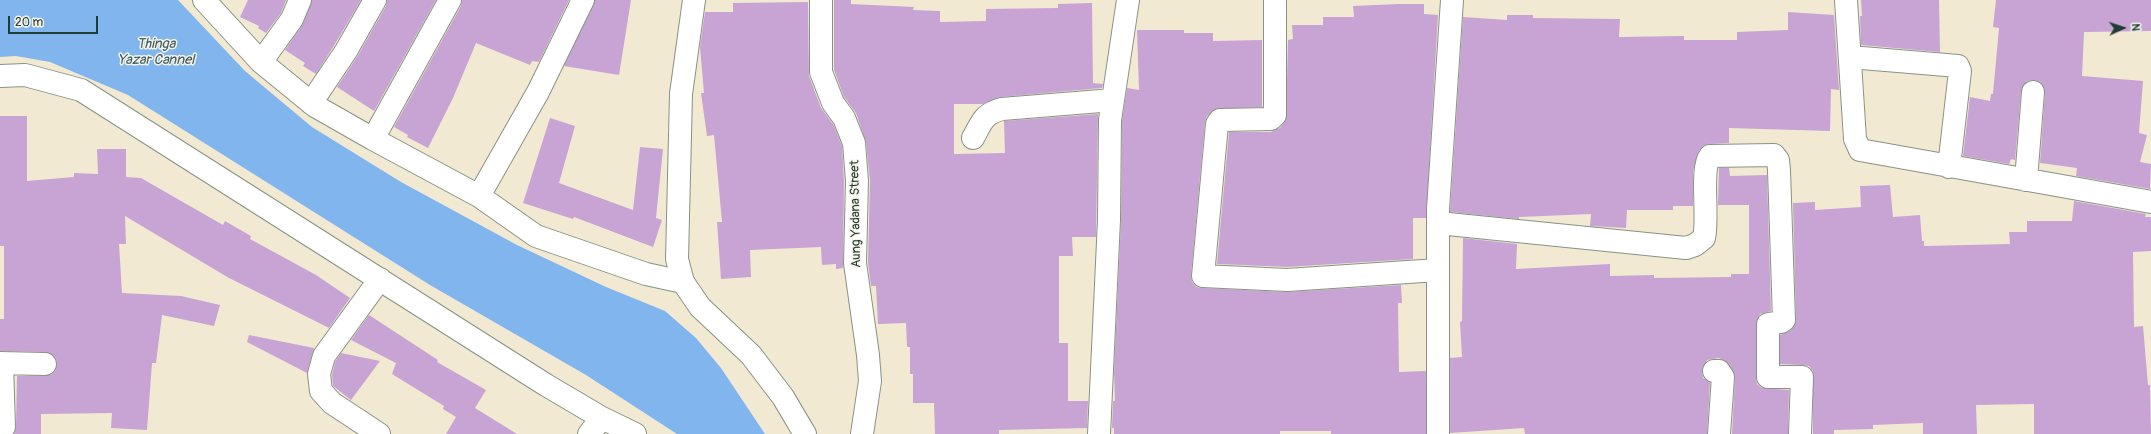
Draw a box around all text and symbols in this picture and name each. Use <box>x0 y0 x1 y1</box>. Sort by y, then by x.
scale bar <box>10 8 100 34</box>
north arrow <box>2103 8 2143 48</box>
text: 20 m <box>15 15 43 30</box>
text: N <box>2129 23 2142 31</box>
water label: Thinga Yazar Cannel <box>118 36 194 68</box>
street label: Aung Yadana Street <box>847 160 865 268</box>

